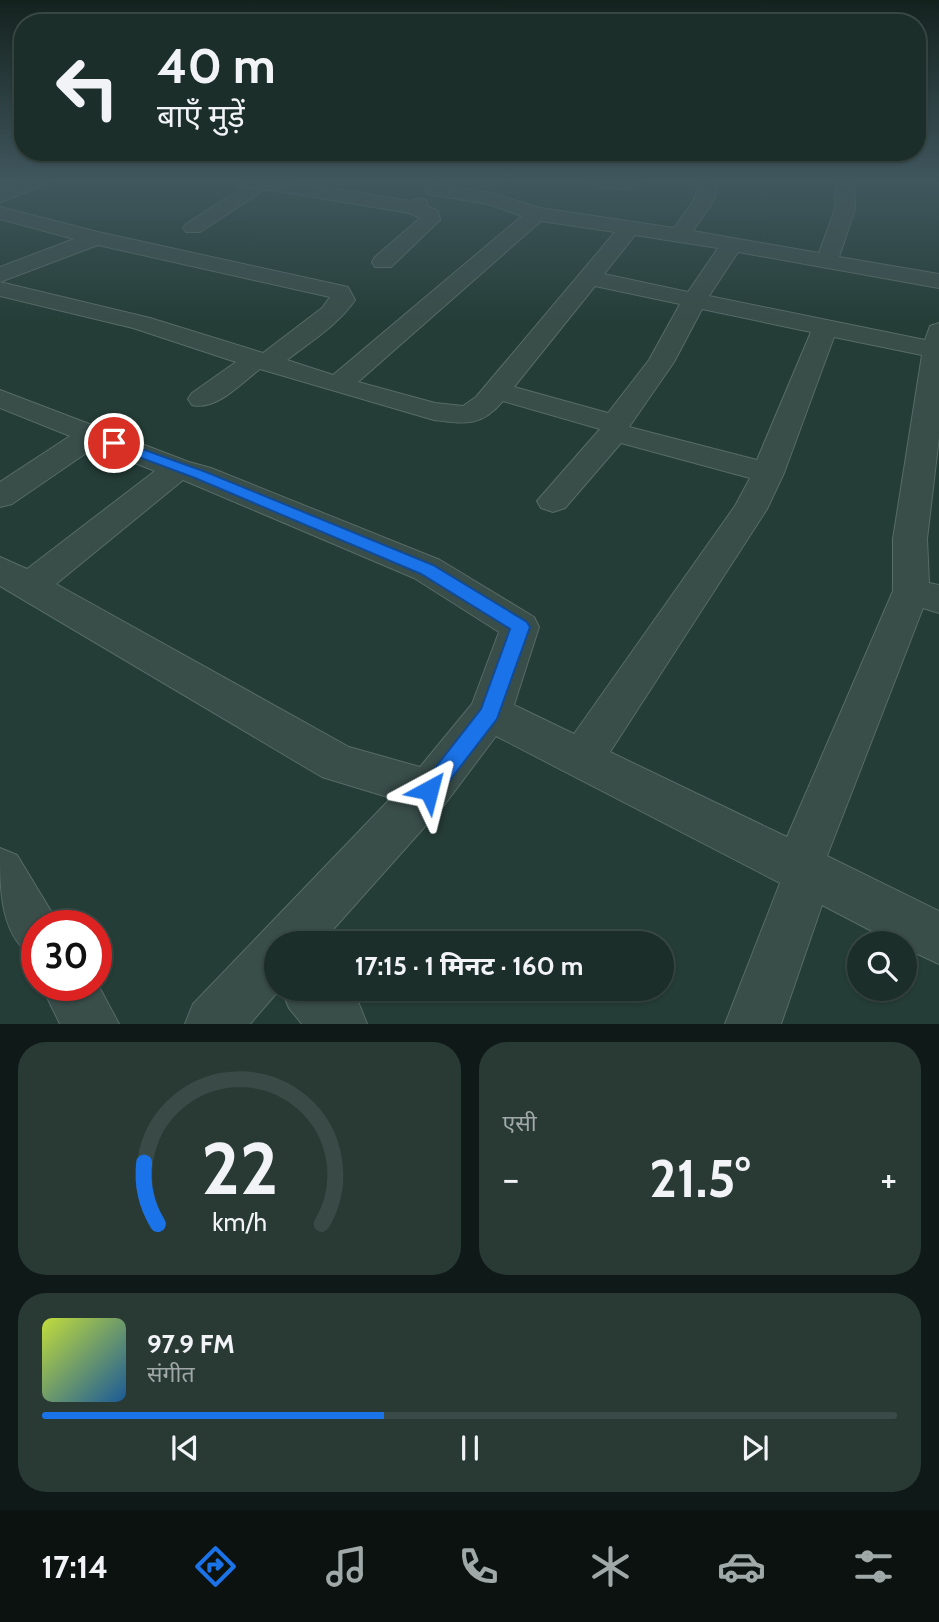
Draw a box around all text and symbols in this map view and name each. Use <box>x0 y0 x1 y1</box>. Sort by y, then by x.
text: 40 m <box>157 36 276 95</box>
icon: left <box>42 42 133 133</box>
text: बाएँ मुड़ें <box>157 96 245 135</box>
pin <box>84 413 144 473</box>
icon: arrive <box>95 424 133 462</box>
position arrow <box>392 753 466 827</box>
speed limit sign: 30 <box>21 910 112 1001</box>
map controls <box>847 931 917 1001</box>
button: search <box>847 931 917 1001</box>
text: 17:15 · 1 मिनट · 160 m <box>355 950 583 982</box>
text: एसी <box>503 1109 537 1137</box>
text: 22 <box>201 1125 278 1213</box>
text: 21.5° <box>649 1147 750 1210</box>
text: − <box>503 1155 519 1202</box>
text: + <box>880 1155 897 1202</box>
text: km/h <box>212 1207 267 1237</box>
text: 97.9 FM <box>147 1328 235 1360</box>
text: संगीत <box>147 1360 195 1388</box>
icon: previous <box>166 1429 204 1467</box>
icon: pause <box>451 1429 489 1467</box>
icon: next <box>736 1429 774 1467</box>
icon: directions <box>191 1542 240 1591</box>
icon: music <box>322 1542 371 1591</box>
icon: phone <box>454 1542 503 1591</box>
icon: climate <box>586 1542 635 1591</box>
icon: car <box>717 1542 766 1591</box>
icon: filters <box>849 1542 898 1591</box>
text: 17:14 <box>41 1547 108 1586</box>

